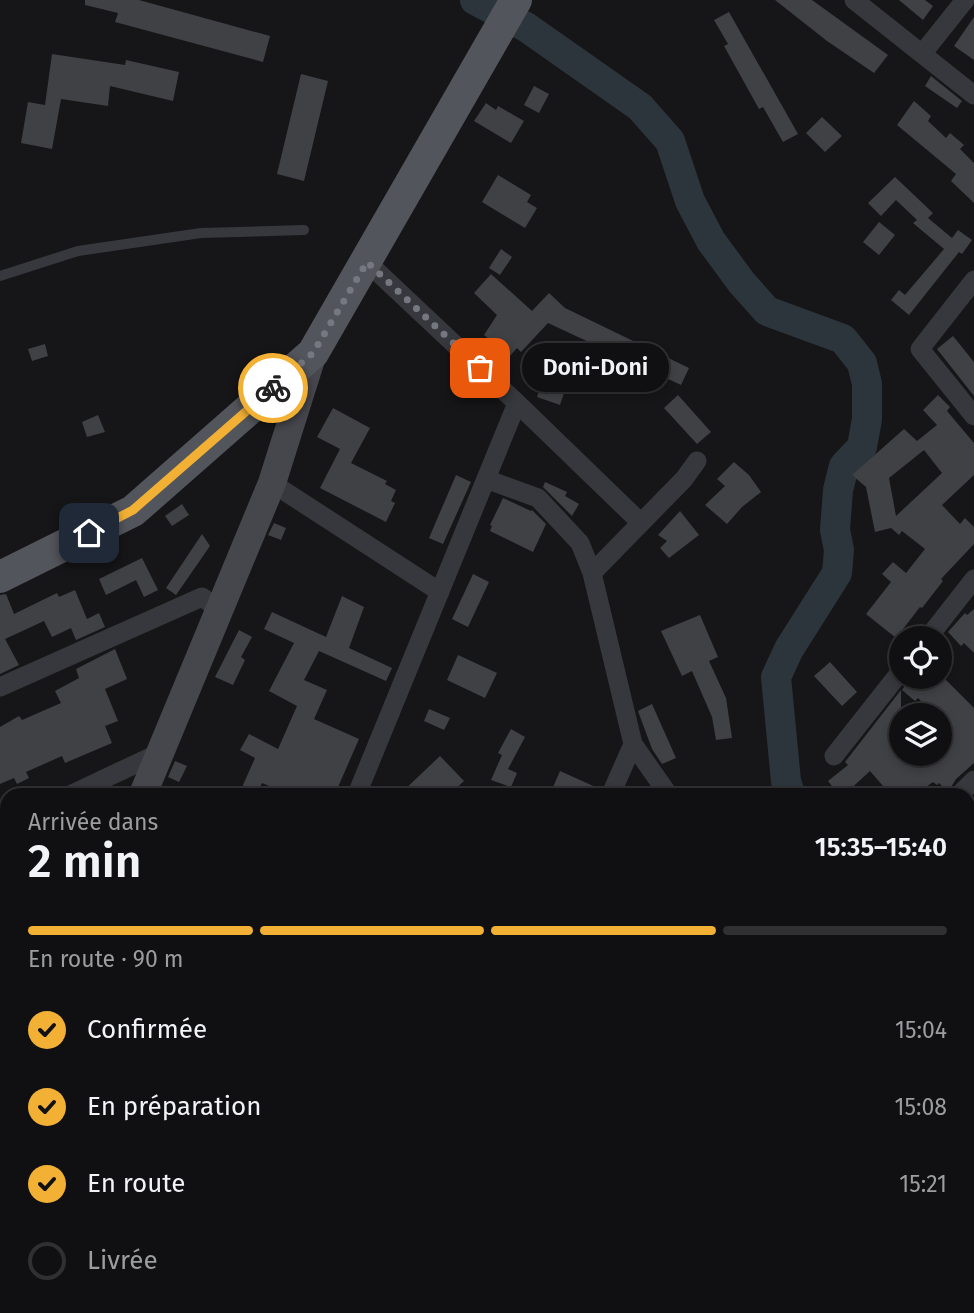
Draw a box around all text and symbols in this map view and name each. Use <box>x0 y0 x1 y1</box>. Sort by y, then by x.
pin <box>450 338 510 398</box>
callout: Doni-Doni <box>522 344 669 392</box>
icon: bag <box>461 349 499 387</box>
courier <box>238 353 308 423</box>
text: Doni-Doni <box>543 353 648 381</box>
icon: bike <box>254 369 292 407</box>
pin <box>59 503 119 563</box>
icon: home <box>70 514 108 552</box>
map controls <box>889 626 952 766</box>
button: locate <box>889 626 952 689</box>
button: layers <box>889 703 952 766</box>
text: Arrivée dans <box>28 808 158 836</box>
text: 15:35–15:40 <box>815 832 947 863</box>
text: 2 min <box>28 834 141 889</box>
text: En route · 90 m <box>28 945 184 973</box>
icon: check <box>28 1011 66 1049</box>
text: Confirmée <box>87 1014 207 1045</box>
text: 15:04 <box>895 1016 947 1044</box>
icon: check <box>28 1088 66 1126</box>
text: En préparation <box>87 1091 261 1122</box>
text: 15:08 <box>894 1093 947 1121</box>
icon: check <box>28 1165 66 1203</box>
text: En route <box>87 1168 186 1199</box>
text: 15:21 <box>899 1170 947 1198</box>
text: Livrée <box>87 1245 158 1276</box>

